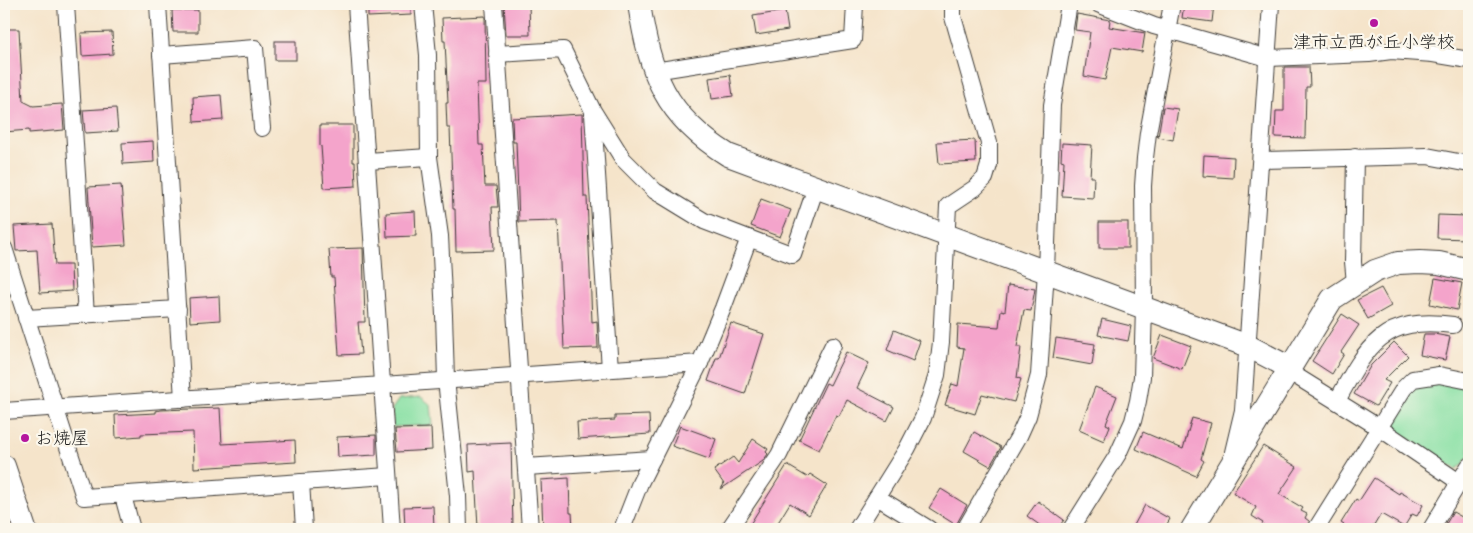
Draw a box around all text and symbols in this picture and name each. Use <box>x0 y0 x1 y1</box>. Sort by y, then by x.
marker: 津市立西が丘小学校 <box>1368 17 1380 29</box>
place label: 津市立西が丘小学校 <box>1293 30 1455 54</box>
place label: お焼屋 <box>35 426 89 450</box>
marker: お焼屋 <box>19 432 31 444</box>

